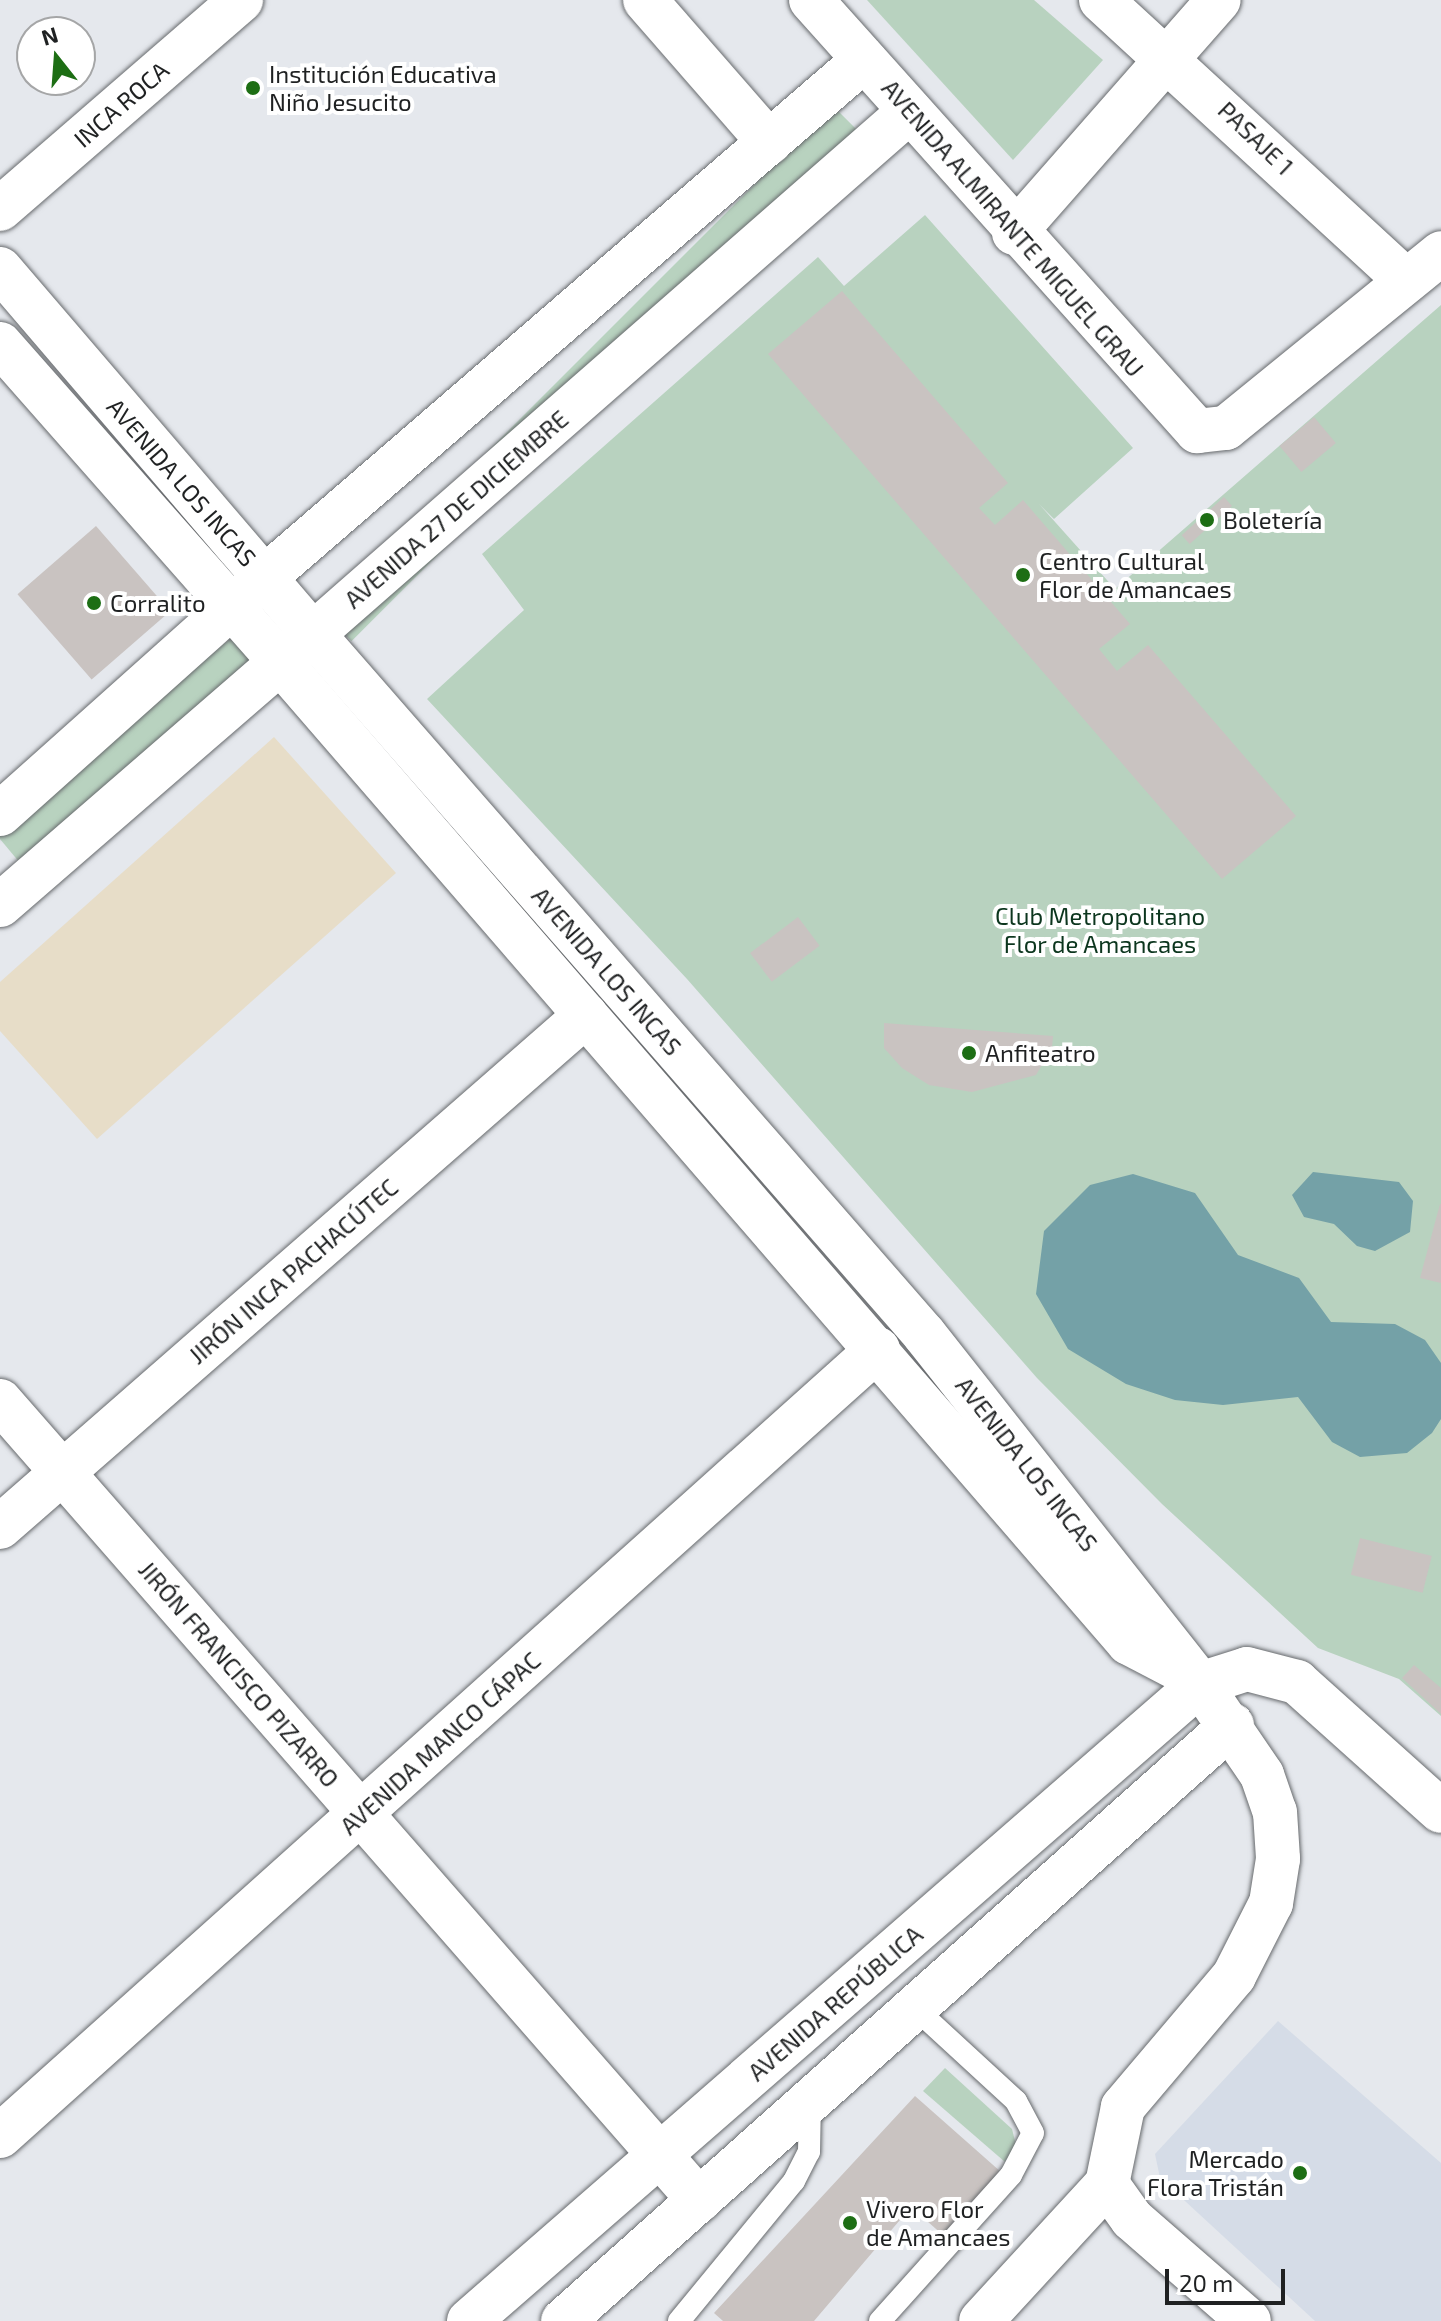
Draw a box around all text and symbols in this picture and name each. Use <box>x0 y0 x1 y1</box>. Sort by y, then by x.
north arrow <box>16 16 96 96</box>
text: N <box>38 20 61 50</box>
street label: INCA ROCA <box>68 55 174 153</box>
place label: Institución Educativa Niño Jesucito <box>269 60 497 116</box>
street label: AVENIDA ALMIRANTE MIGUEL GRAU <box>876 73 1150 383</box>
marker: Institución Educativa Niño Jesucito <box>244 79 262 97</box>
street label: PASAJE 1 <box>1212 95 1300 181</box>
street label: AVENIDA LOS INCAS <box>101 392 263 572</box>
street label: AVENIDA 27 DE DICIEMBRE <box>338 404 574 614</box>
place label: Boletería <box>1223 506 1322 534</box>
marker: Boletería <box>1198 511 1216 529</box>
place label: Centro Cultural Flor de Amancaes <box>1039 547 1233 603</box>
marker: Centro Cultural Flor de Amancaes <box>1014 566 1032 584</box>
place label: Corralito <box>110 589 206 617</box>
marker: Corralito <box>85 594 103 612</box>
street label: AVENIDA LOS INCAS <box>526 881 688 1061</box>
park label: Club Metropolitano Flor de Amancaes <box>995 902 1205 958</box>
place label: Anfiteatro <box>985 1039 1096 1067</box>
marker: Anfiteatro <box>960 1044 978 1062</box>
street label: JIRÓN INCA PACHACÚTEC <box>182 1172 404 1370</box>
street label: AVENIDA LOS INCAS <box>950 1371 1104 1557</box>
street label: JIRÓN FRANCISCO PIZARRO <box>133 1555 345 1793</box>
street label: AVENIDA MANCO CÁPAC <box>334 1645 546 1841</box>
street label: AVENIDA REPÚBLICA <box>742 1919 928 2087</box>
place label: Mercado Flora Tristán <box>1146 2145 1284 2201</box>
marker: Mercado Flora Tristán <box>1291 2164 1309 2182</box>
place label: Vivero Flor de Amancaes <box>866 2195 1011 2251</box>
marker: Vivero Flor de Amancaes <box>841 2214 859 2232</box>
scale bar <box>1169 2253 1289 2303</box>
text: 20 m <box>1179 2268 1233 2297</box>

